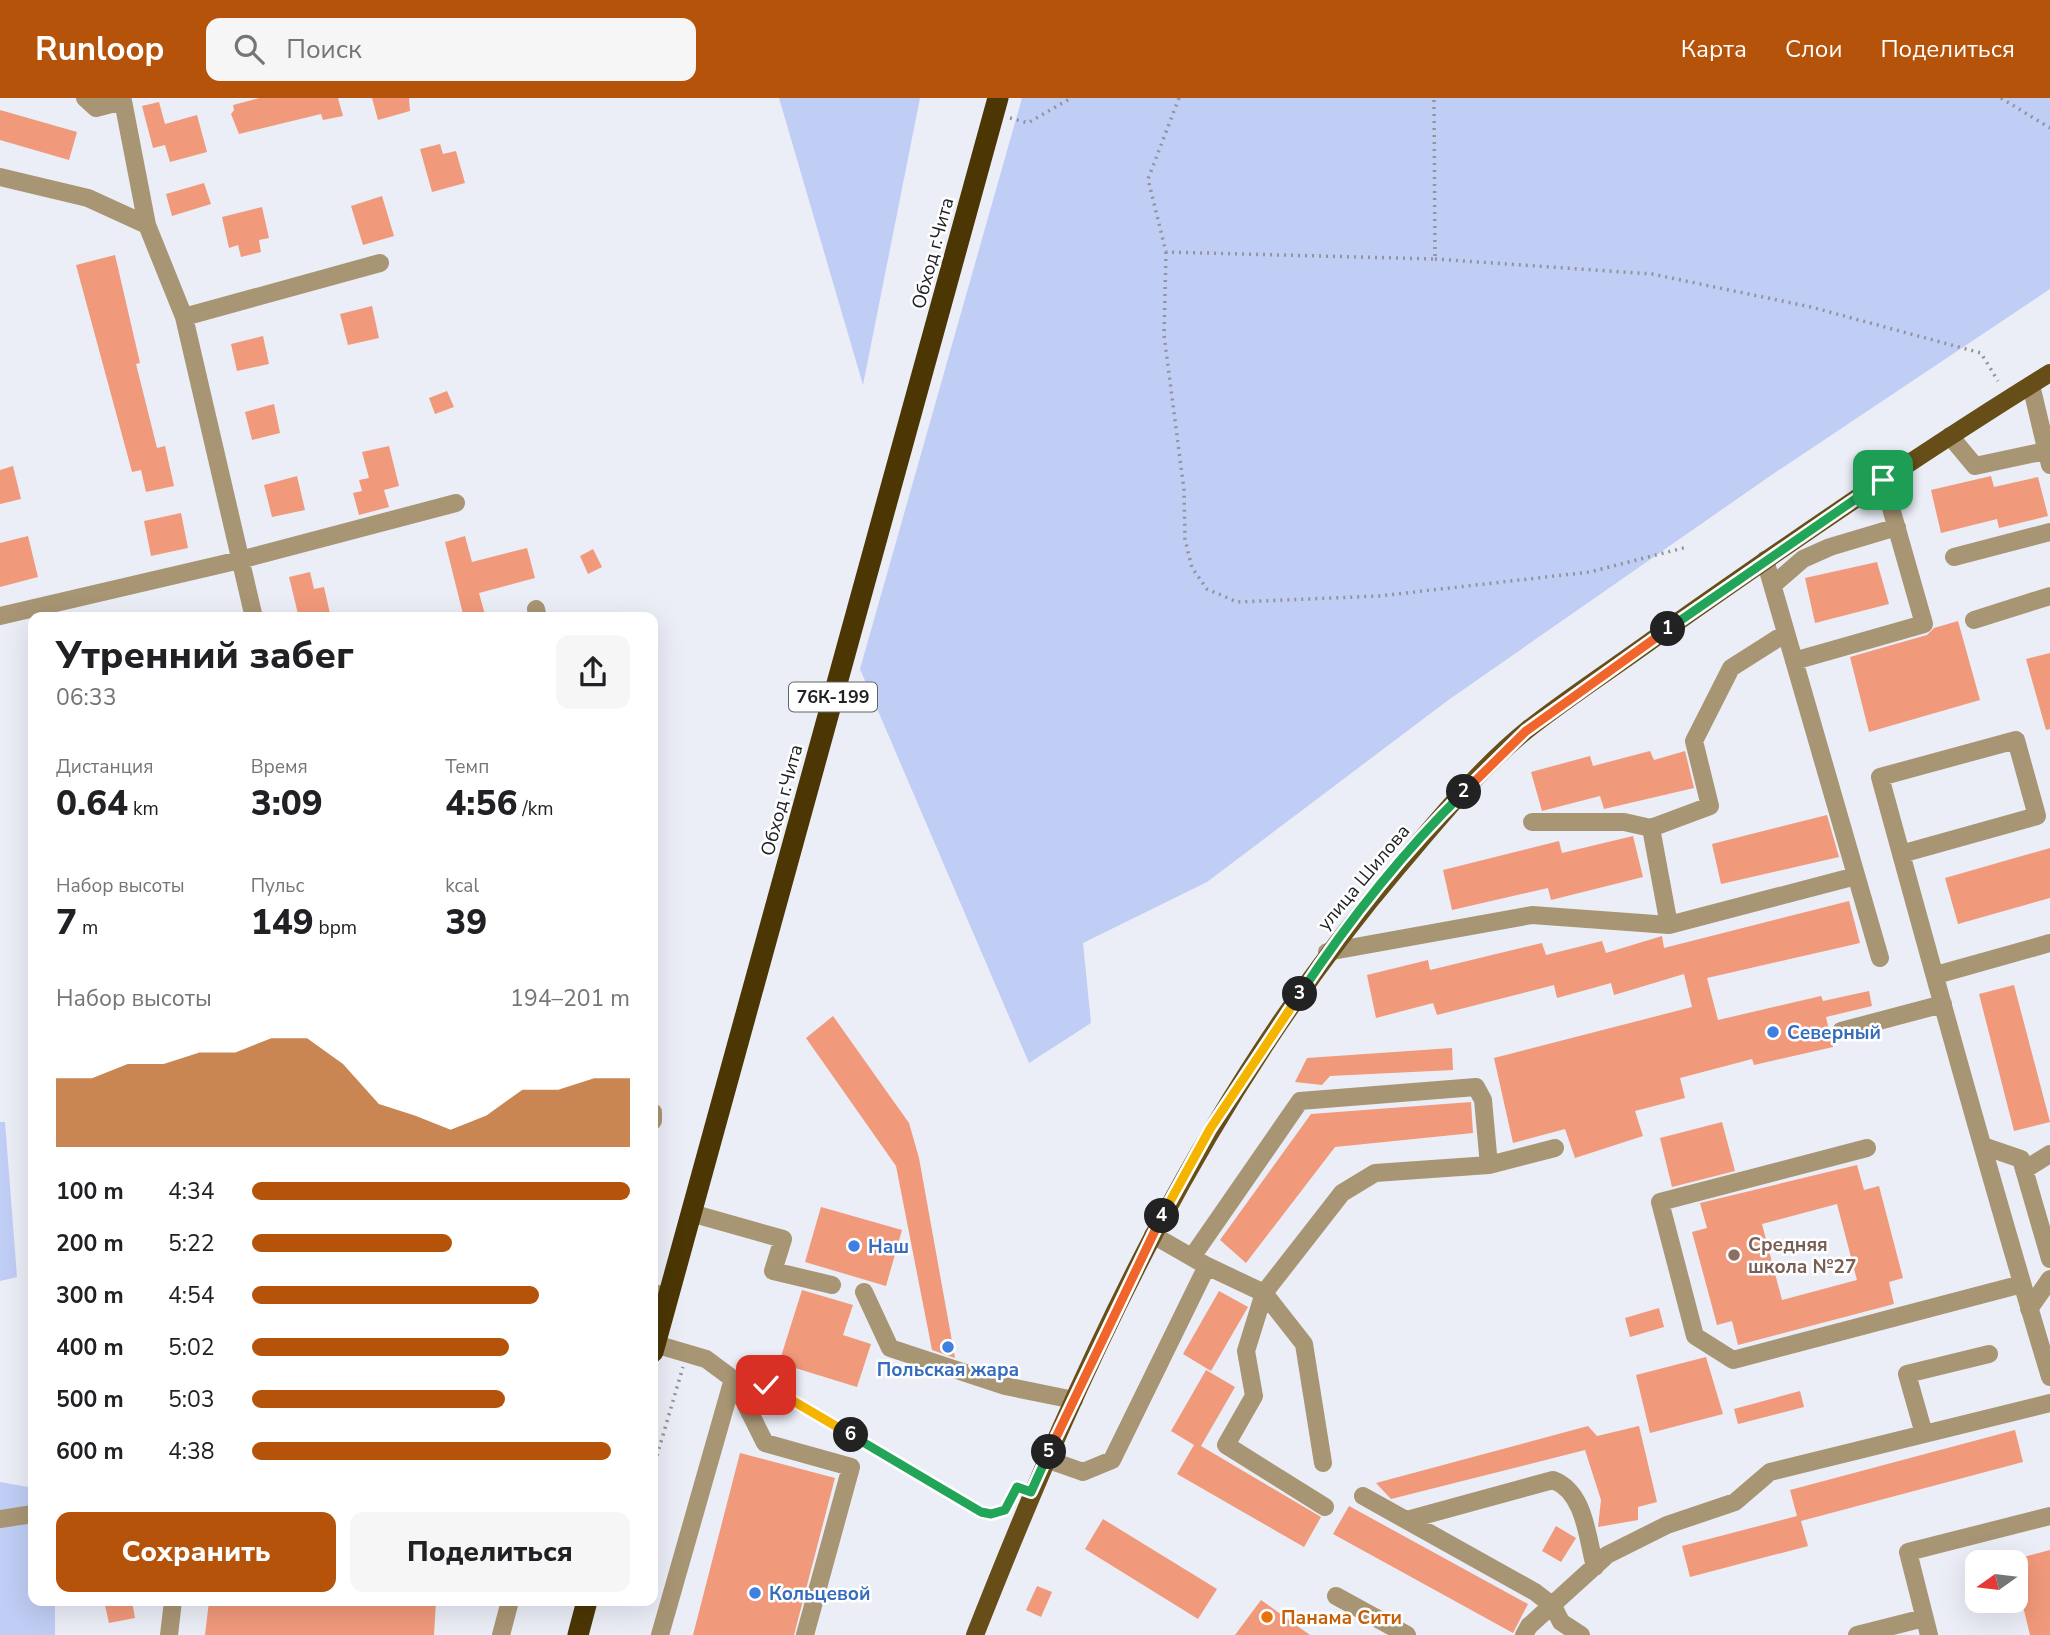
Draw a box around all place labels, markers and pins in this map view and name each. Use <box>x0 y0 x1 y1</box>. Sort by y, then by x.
pin <box>1853 450 1913 510</box>
pin: 1 <box>1650 612 1686 646</box>
pin: 2 <box>1446 774 1482 810</box>
pin: 3 <box>1282 976 1318 1012</box>
place label: Северный <box>1787 1020 1881 1046</box>
marker: Северный <box>1765 1024 1781 1040</box>
pin: 4 <box>1144 1198 1180 1234</box>
place label: Средняя школа №27 <box>1748 1232 1856 1280</box>
place label: Наш <box>868 1234 909 1260</box>
marker: Наш <box>846 1238 862 1254</box>
marker: Средняя школа №27 <box>1726 1247 1742 1263</box>
marker: Польская жара <box>940 1339 956 1355</box>
pin <box>736 1355 796 1415</box>
place label: Польская жара <box>877 1357 1019 1383</box>
pin: 6 <box>834 1418 868 1452</box>
pin: 5 <box>1032 1434 1066 1470</box>
place label: Кольцевой <box>769 1581 870 1607</box>
marker: Кольцевой <box>747 1585 763 1601</box>
place label: Панама Сити <box>1281 1605 1402 1631</box>
marker: Панама Сити <box>1259 1609 1275 1625</box>

